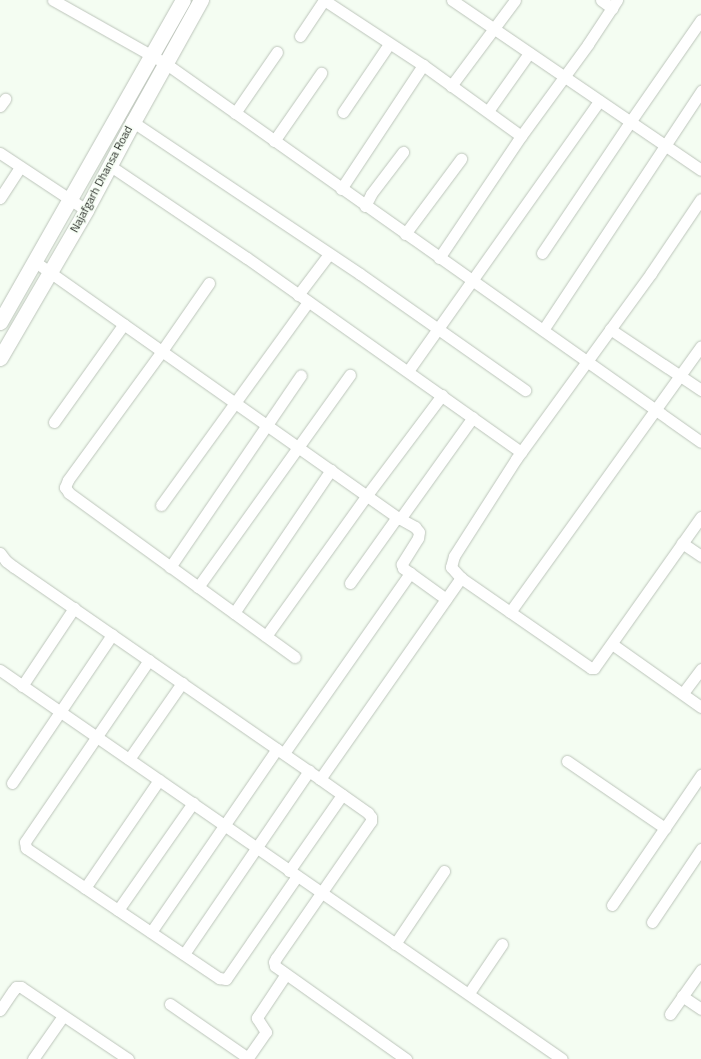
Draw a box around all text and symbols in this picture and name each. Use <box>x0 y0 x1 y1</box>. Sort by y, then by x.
street label: Najafgarh Dhansa Road <box>67 123 135 235</box>

